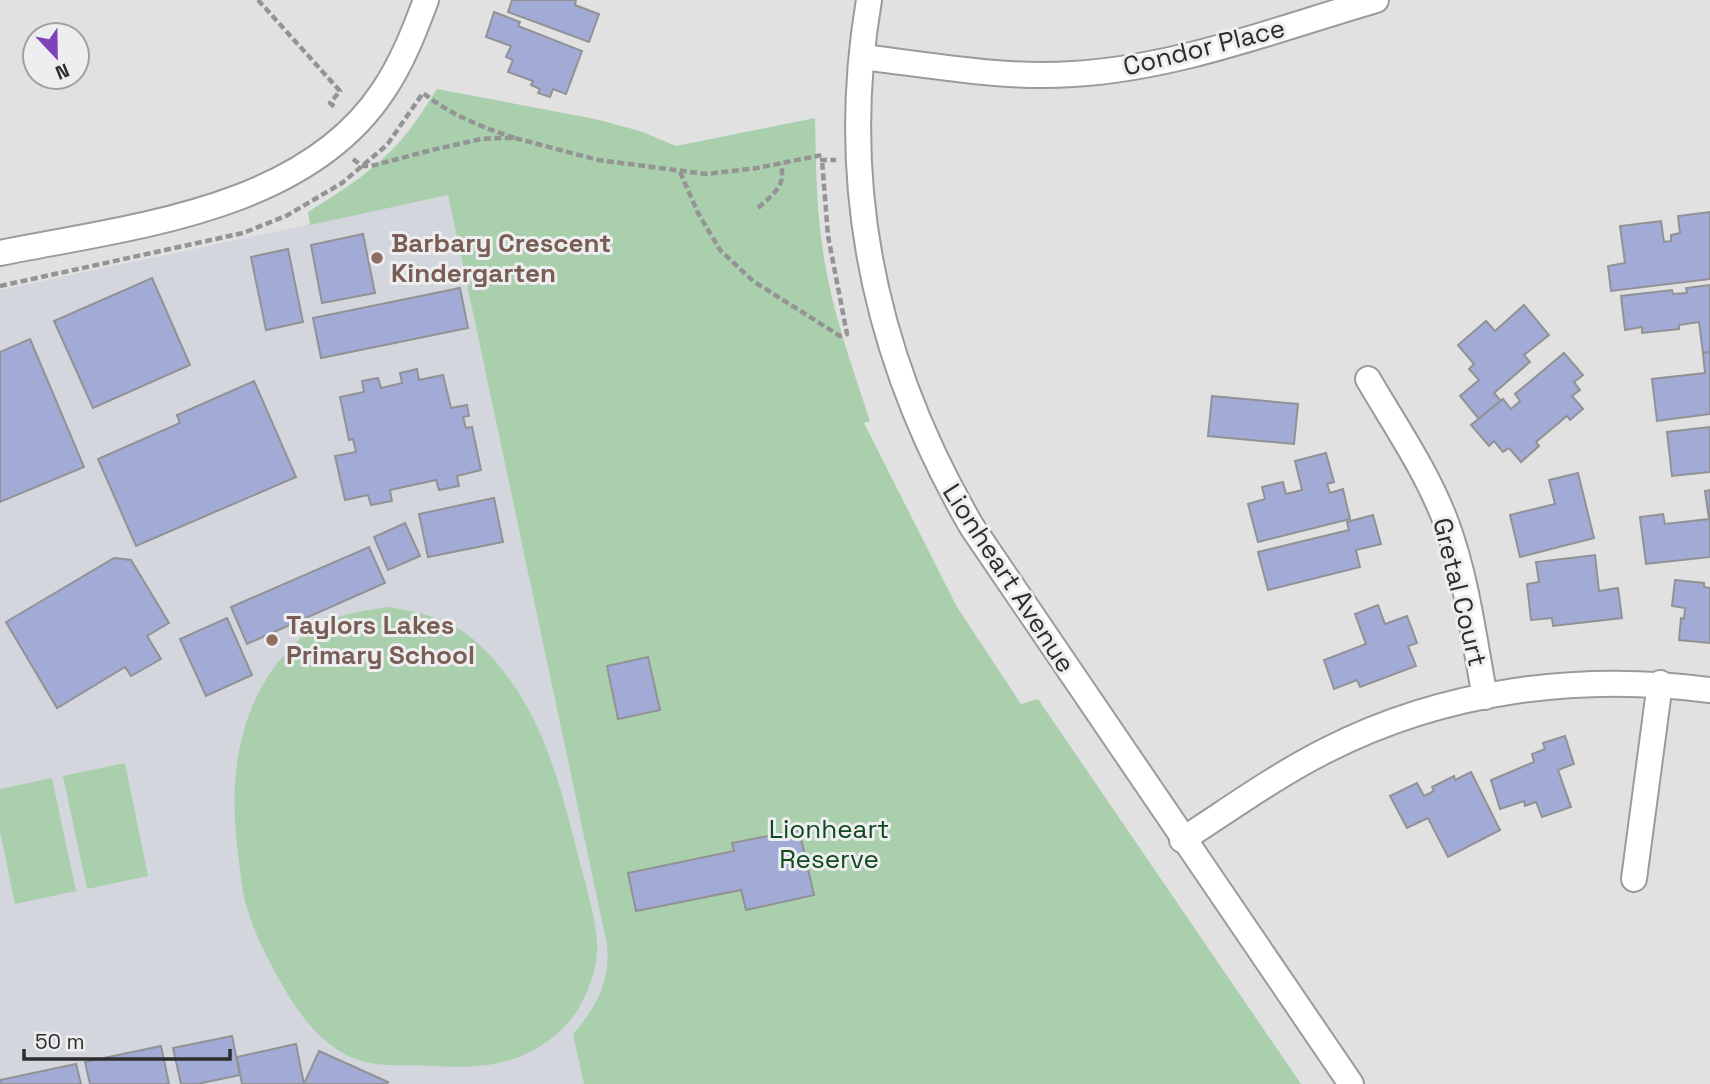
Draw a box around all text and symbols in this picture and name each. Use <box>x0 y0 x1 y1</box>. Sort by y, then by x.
street label: Condor Place <box>1120 10 1288 84</box>
north arrow <box>21 21 91 91</box>
text: N <box>52 57 73 85</box>
place label: Barbary Crescent Kindergarten <box>391 226 611 290</box>
marker: Barbary Crescent Kindergarten <box>369 250 385 266</box>
street label: Lionheart Avenue <box>935 477 1083 679</box>
street label: Gretal Court <box>1425 514 1495 670</box>
place label: Taylors Lakes Primary School <box>286 608 475 672</box>
marker: Taylors Lakes Primary School <box>264 632 280 648</box>
park label: Lionheart Reserve <box>769 812 889 876</box>
scale bar <box>24 1018 231 1062</box>
text: 50 m <box>35 1028 85 1055</box>

